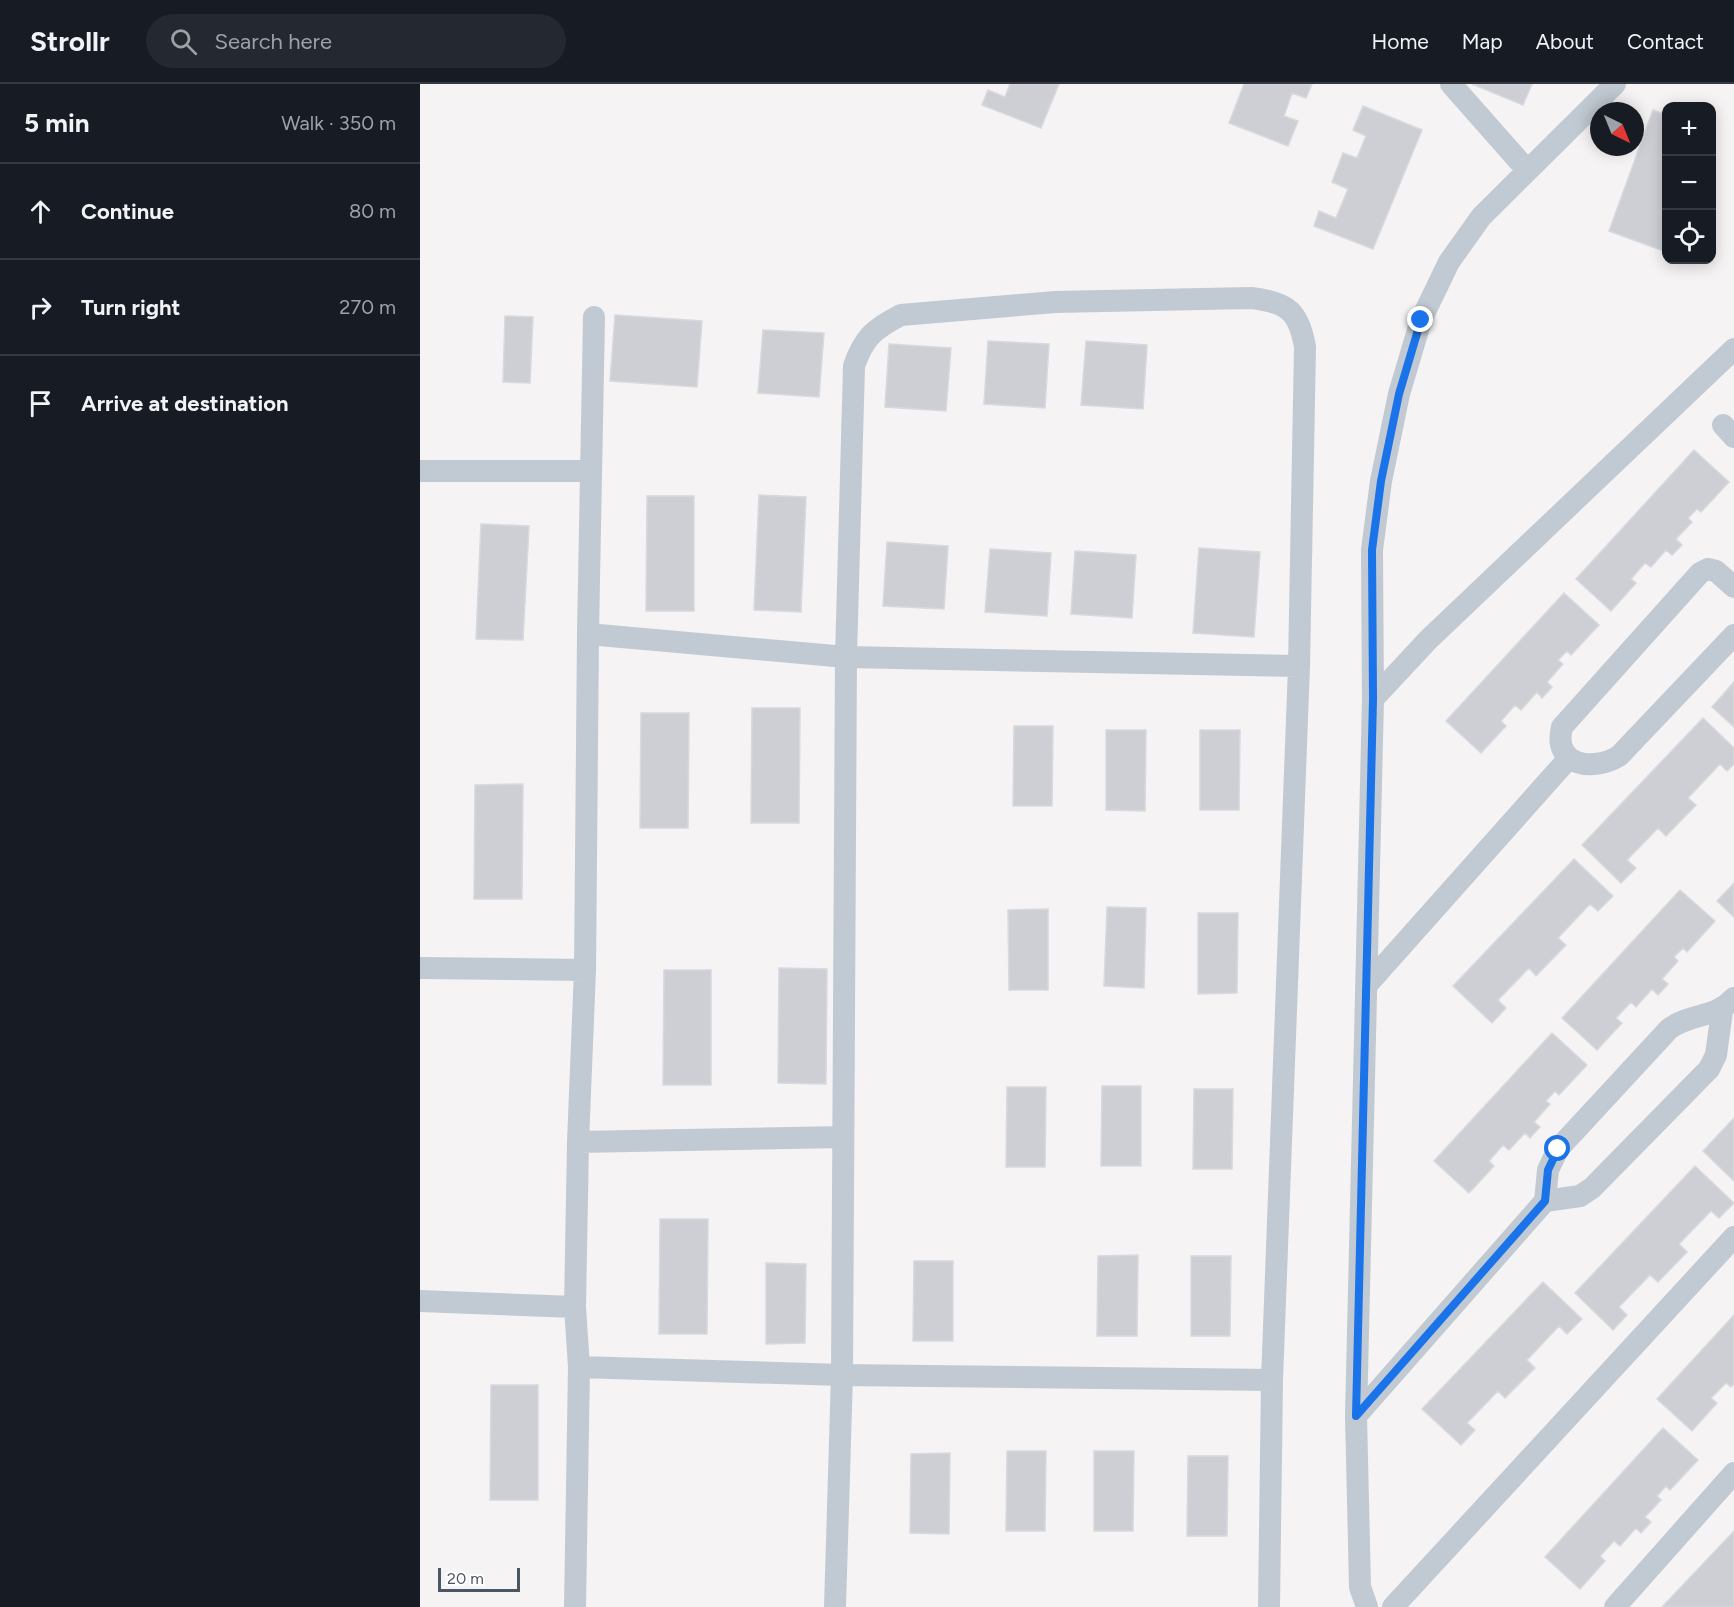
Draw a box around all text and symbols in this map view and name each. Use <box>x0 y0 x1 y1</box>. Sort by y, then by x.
search box <box>146 14 566 68</box>
text: Strollr <box>30 24 110 58</box>
icon: search <box>167 25 200 58</box>
text: Search here <box>215 28 332 55</box>
text: Home <box>1372 29 1429 54</box>
text: Map <box>1462 29 1503 54</box>
text: About <box>1536 29 1594 54</box>
text: Contact <box>1627 29 1704 54</box>
north arrow <box>1590 102 1644 156</box>
map controls <box>1662 102 1716 264</box>
button: + <box>1662 102 1716 156</box>
text: 5 min <box>24 107 90 139</box>
text: Walk · 350 m <box>281 111 396 135</box>
button: − <box>1662 156 1716 210</box>
icon: ahead <box>24 195 57 228</box>
text: Continue <box>81 198 174 225</box>
text: 80 m <box>349 199 396 223</box>
button: locate <box>1662 210 1716 264</box>
icon: right <box>24 291 57 324</box>
text: Turn right <box>81 294 180 321</box>
text: 270 m <box>339 295 396 319</box>
route end <box>1407 306 1433 332</box>
icon: arrive <box>24 387 57 420</box>
text: Arrive at destination <box>81 390 289 417</box>
route start <box>1544 1135 1570 1161</box>
scale bar <box>438 1565 520 1592</box>
text: 20 m <box>447 1569 484 1588</box>

